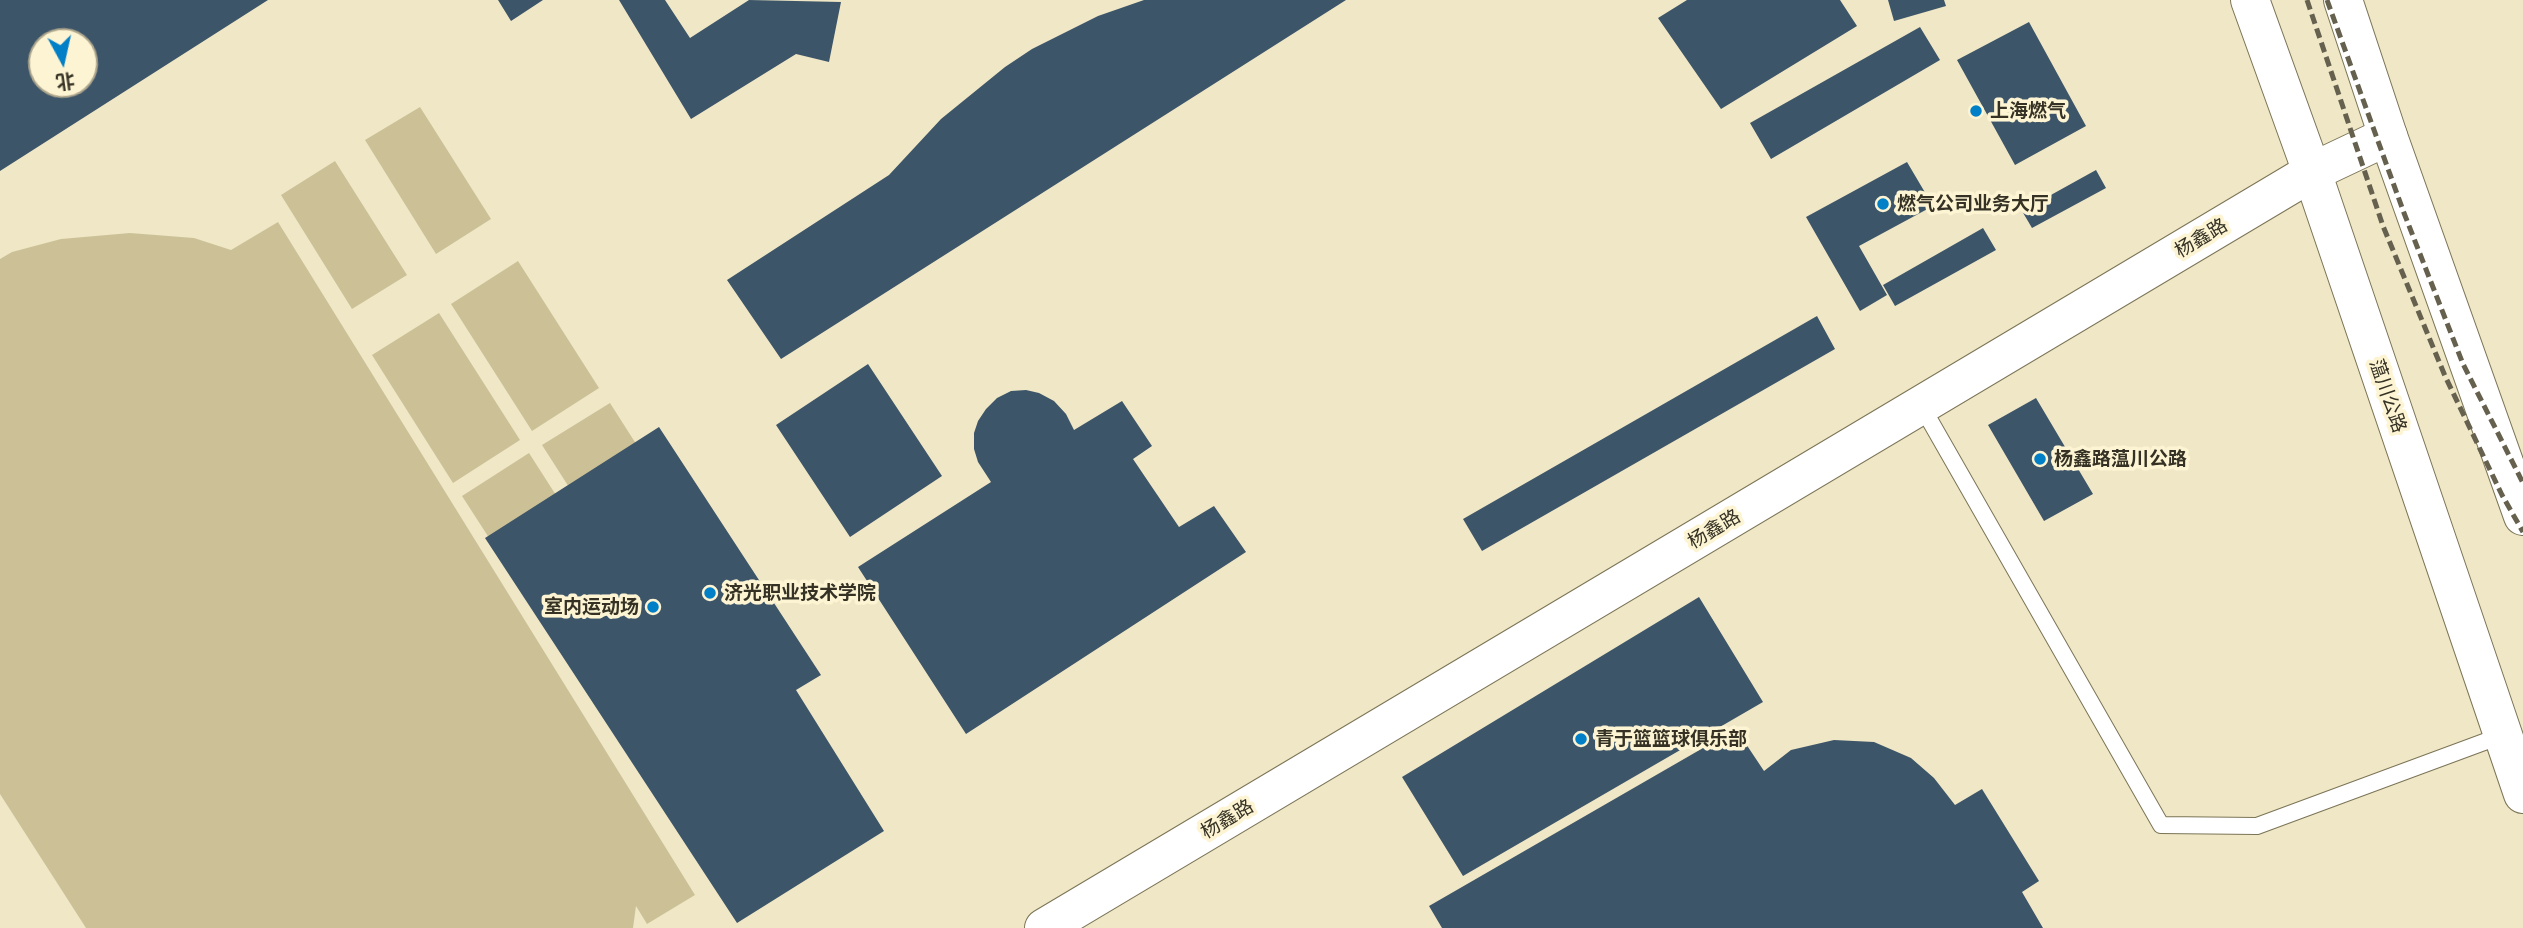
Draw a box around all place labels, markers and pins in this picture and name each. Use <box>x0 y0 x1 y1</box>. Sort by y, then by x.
place label: 上海燃气 <box>1990 100 2066 122</box>
marker: 上海燃气 <box>1968 103 1984 119</box>
place label: 燃气公司业务大厅 <box>1897 193 2049 215</box>
marker: 燃气公司业务大厅 <box>1875 196 1891 212</box>
place label: 杨鑫路蕰川公路 <box>2054 448 2187 470</box>
marker: 杨鑫路蕰川公路 <box>2032 451 2048 467</box>
place label: 济光职业技术学院 <box>724 582 876 604</box>
marker: 济光职业技术学院 <box>702 585 718 601</box>
place label: 室内运动场 <box>544 596 639 618</box>
marker: 室内运动场 <box>645 599 661 615</box>
place label: 青于篮篮球俱乐部 <box>1595 728 1747 750</box>
marker: 青于篮篮球俱乐部 <box>1573 731 1589 747</box>

